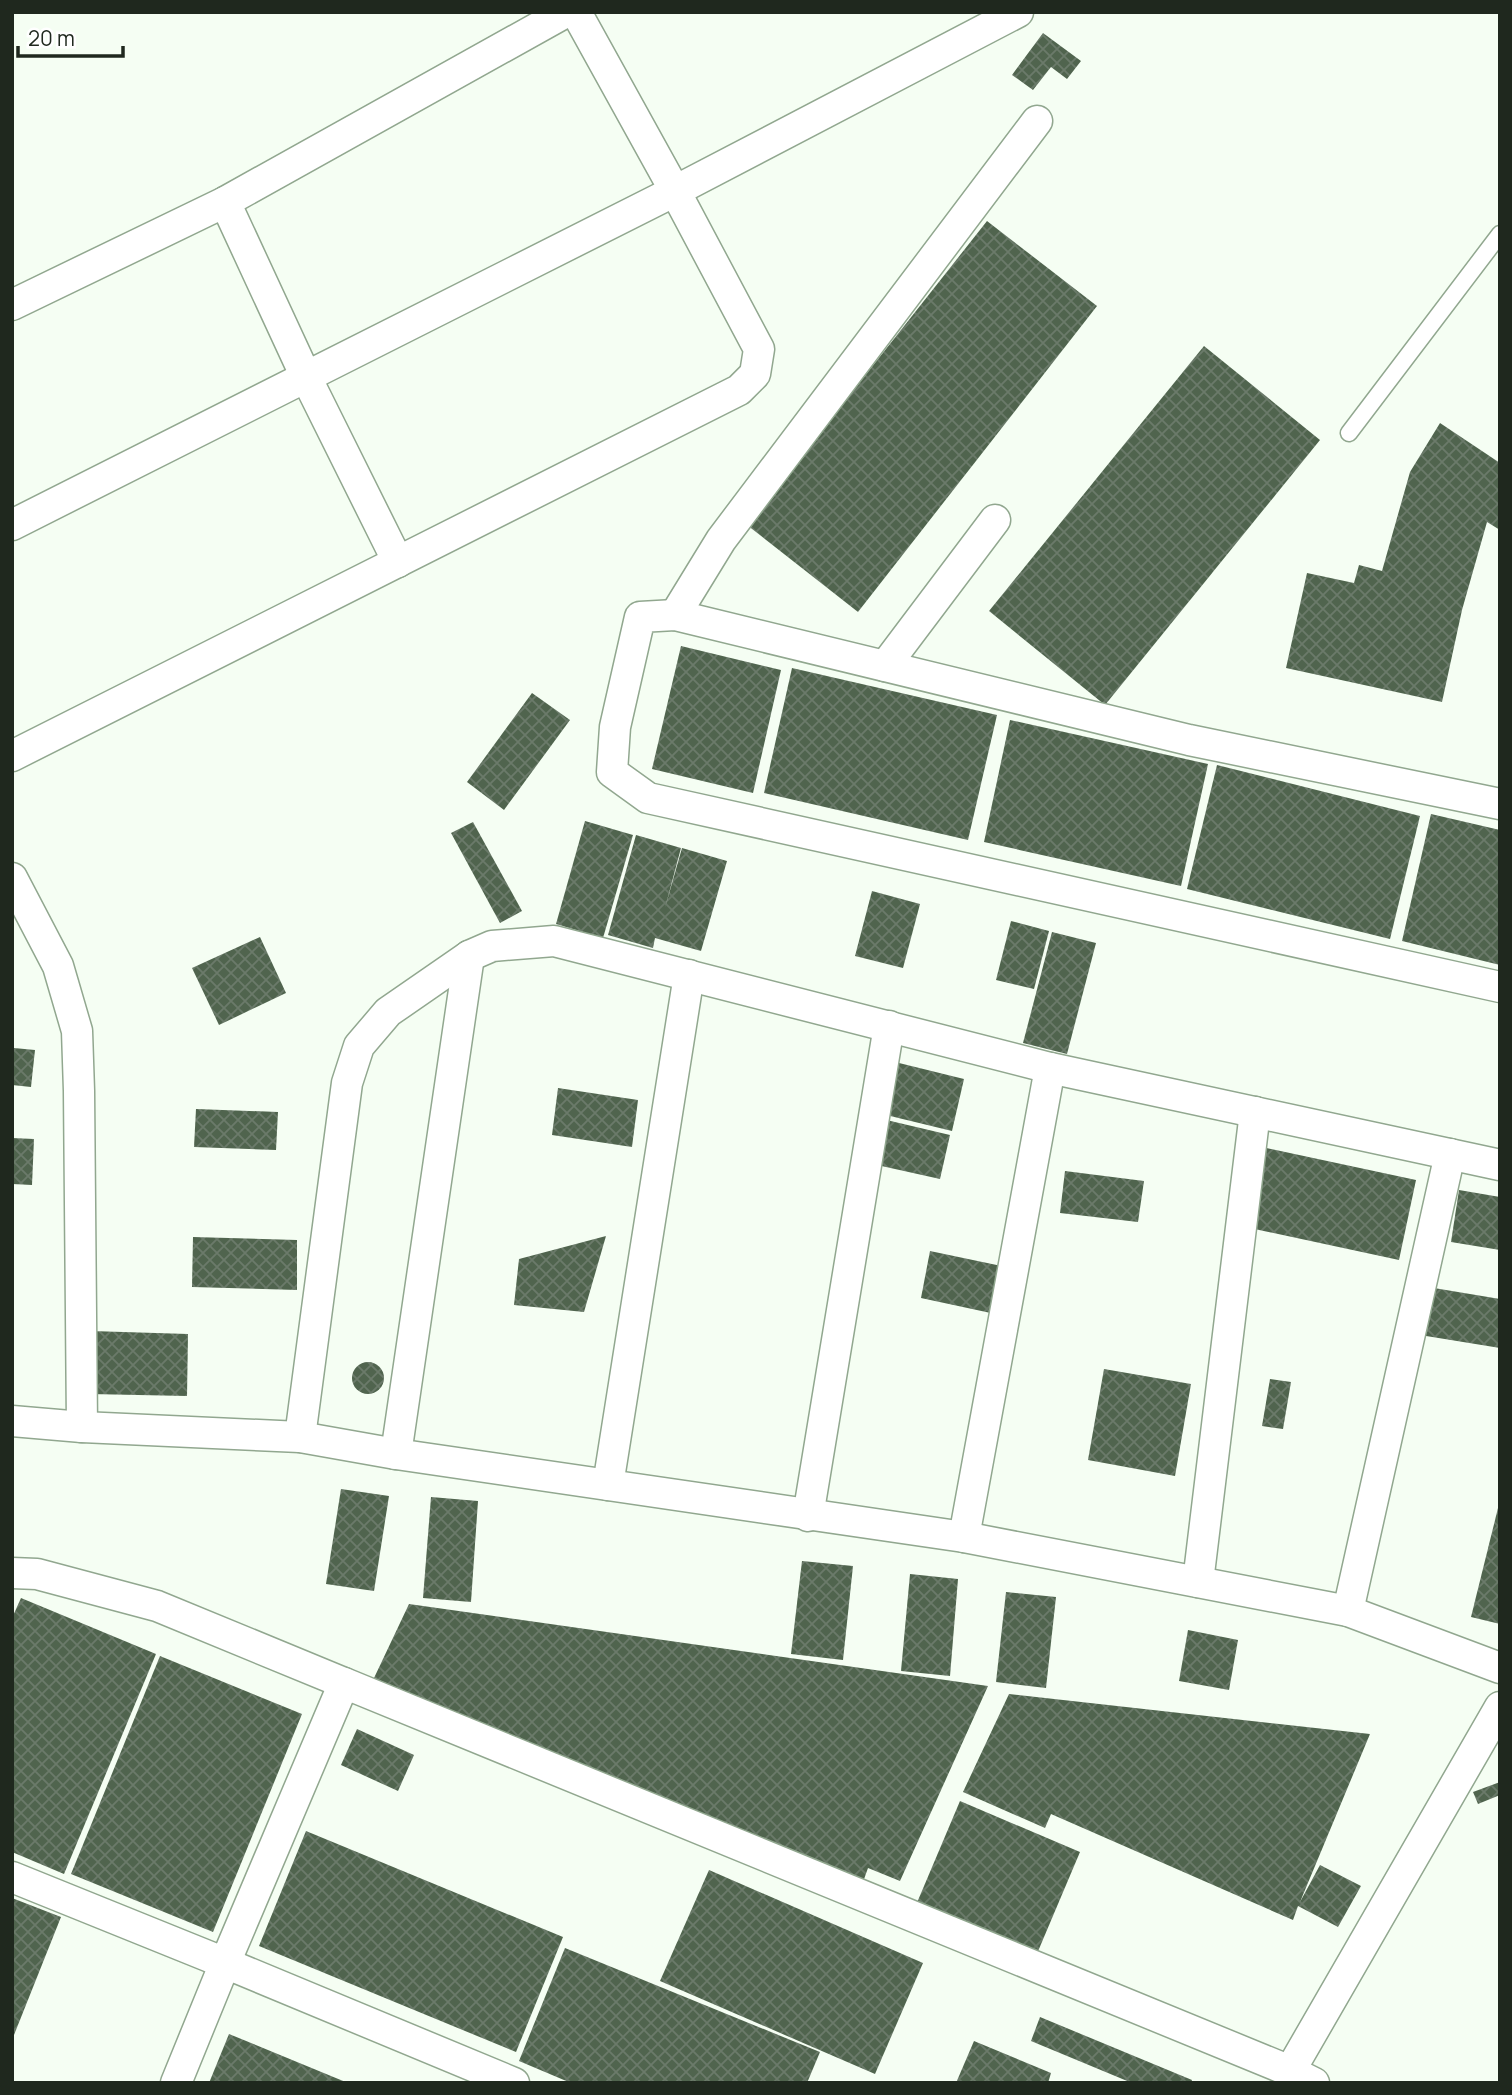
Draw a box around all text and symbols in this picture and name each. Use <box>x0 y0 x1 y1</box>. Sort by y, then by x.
scale bar <box>18 14 122 58</box>
text: 20 m <box>28 24 75 52</box>

